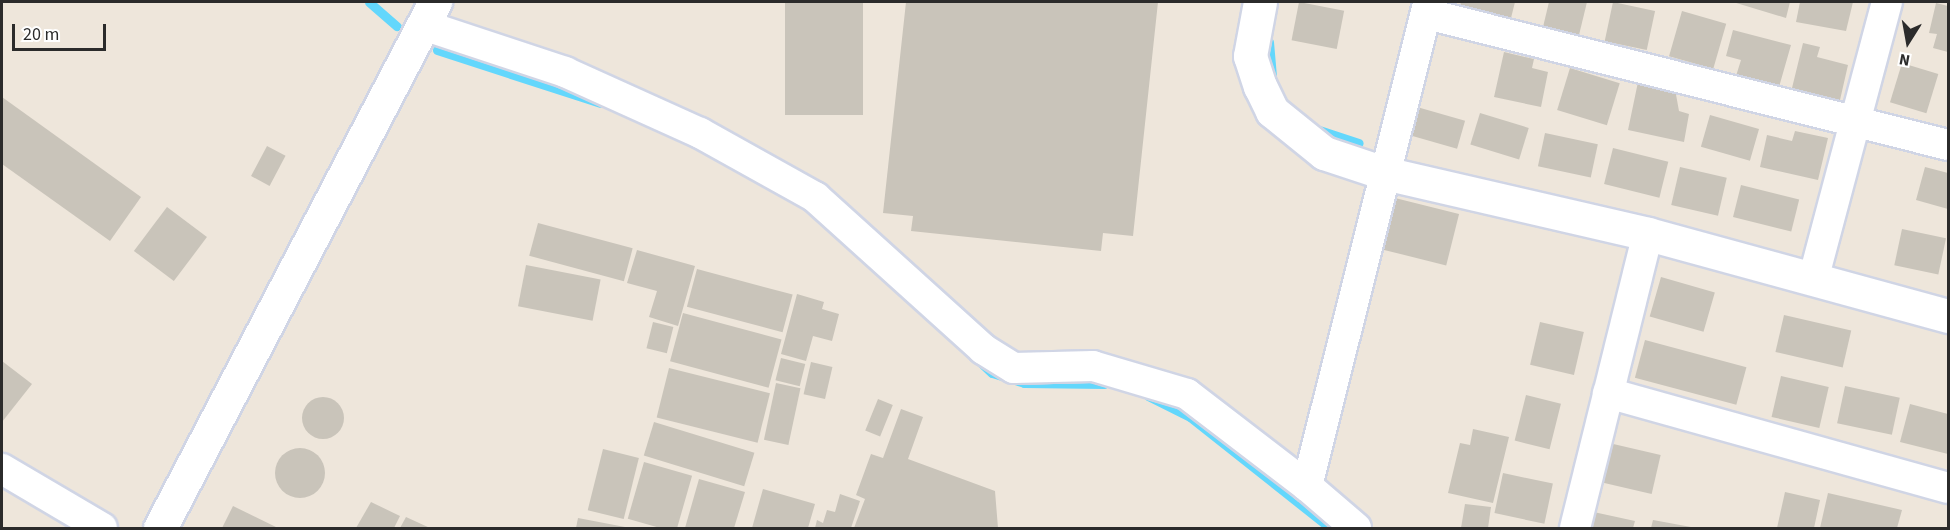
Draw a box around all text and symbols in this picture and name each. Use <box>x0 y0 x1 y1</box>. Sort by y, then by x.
scale bar <box>15 12 110 50</box>
north arrow <box>1878 12 1938 72</box>
text: 20 m <box>23 22 59 47</box>
text: N <box>1897 48 1912 71</box>

